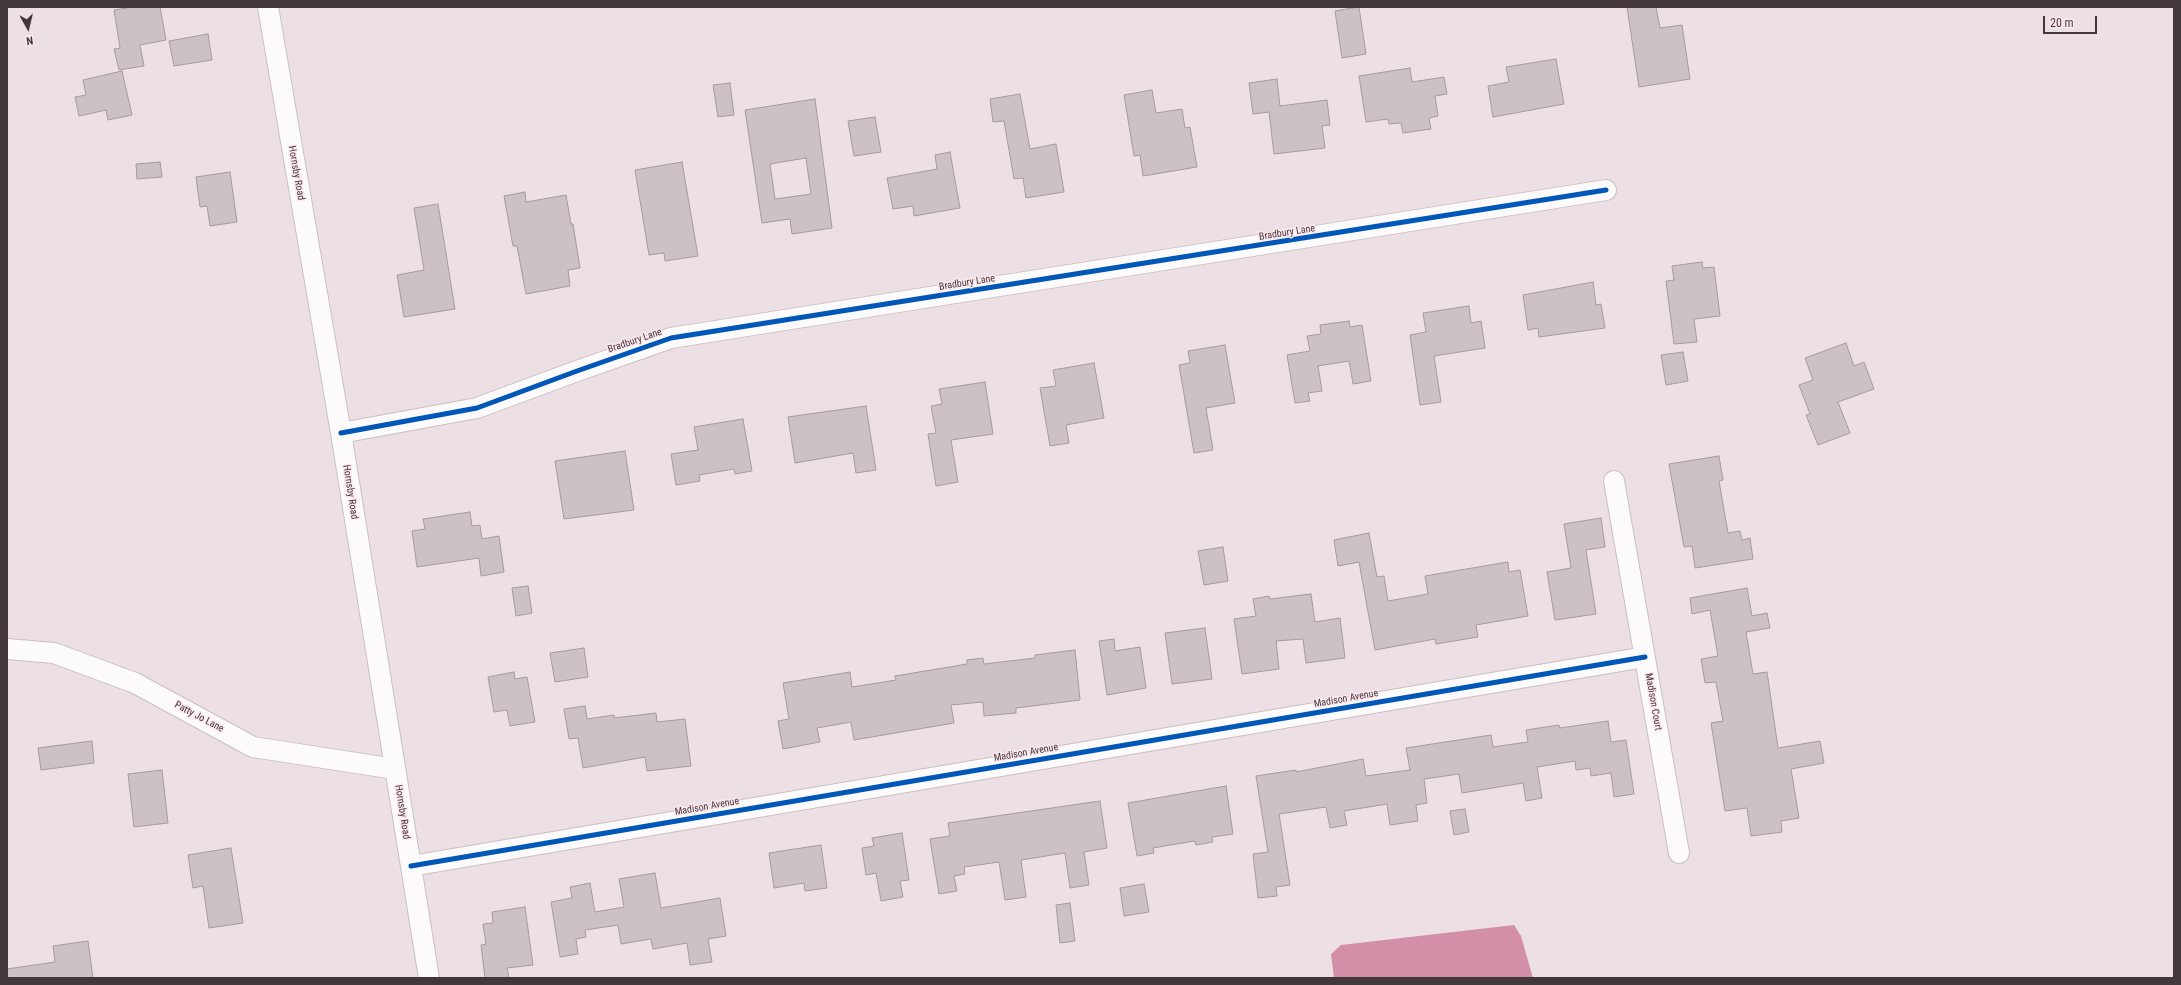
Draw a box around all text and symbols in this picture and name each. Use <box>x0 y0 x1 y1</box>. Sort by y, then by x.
north arrow <box>8 8 48 48</box>
scale bar <box>2045 8 2099 34</box>
text: 20 m <box>2050 16 2074 30</box>
text: N <box>25 33 34 47</box>
street label: Hornsby Road <box>285 145 307 201</box>
street label: Bradbury Lane <box>1258 223 1316 243</box>
street label: Bradbury Lane <box>938 273 996 293</box>
street label: Bradbury Lane <box>606 326 664 356</box>
street label: Hornsby Road <box>340 464 360 520</box>
street label: Madison Court <box>1642 672 1664 732</box>
street label: Madison Avenue <box>1313 687 1379 711</box>
street label: Patty Jo Lane <box>172 699 226 735</box>
street label: Madison Avenue <box>993 741 1059 765</box>
street label: Hornsby Road <box>392 784 412 840</box>
street label: Madison Avenue <box>674 795 740 819</box>

